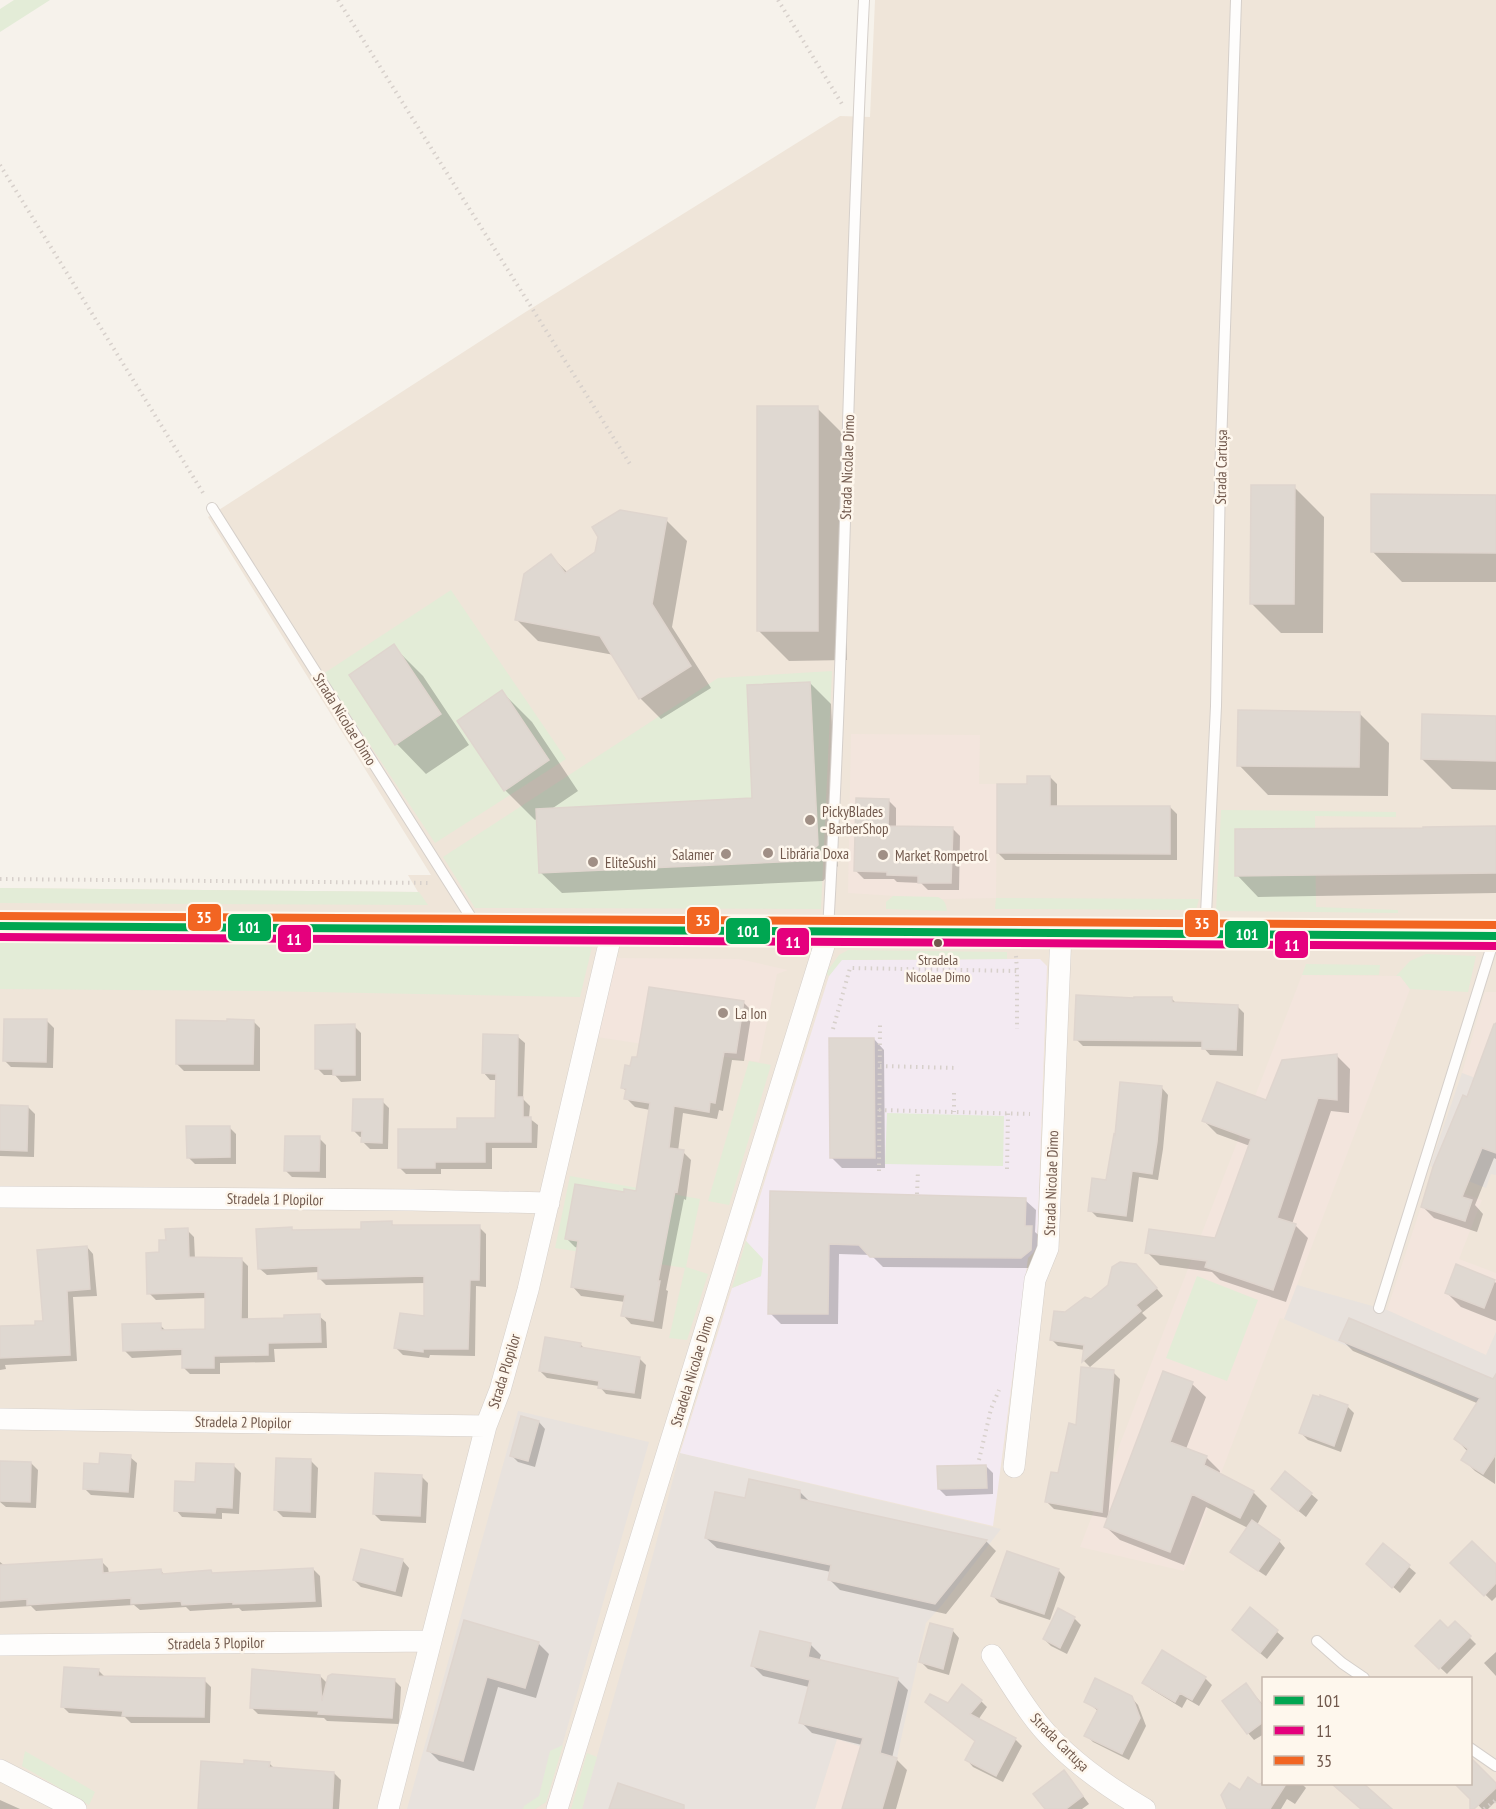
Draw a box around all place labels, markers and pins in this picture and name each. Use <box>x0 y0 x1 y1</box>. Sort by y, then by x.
place label: PickyBlades - BarberShop <box>822 802 889 838</box>
marker: PickyBlades - BarberShop <box>803 813 817 827</box>
place label: Librăria Doxa <box>780 844 849 863</box>
place label: Salamer <box>672 845 715 864</box>
marker: Librăria Doxa <box>761 846 775 860</box>
place label: Market Rompetrol <box>895 846 988 865</box>
marker: Salamer <box>719 847 733 861</box>
marker: Market Rompetrol <box>876 848 890 862</box>
place label: EliteSushi <box>605 853 656 872</box>
marker: EliteSushi <box>586 855 600 869</box>
marker: Stradela Nicolae Dimo <box>932 937 944 949</box>
place label: Stradela Nicolae Dimo <box>906 951 970 986</box>
place label: La Ion <box>735 1004 767 1023</box>
marker: La Ion <box>716 1006 730 1020</box>

